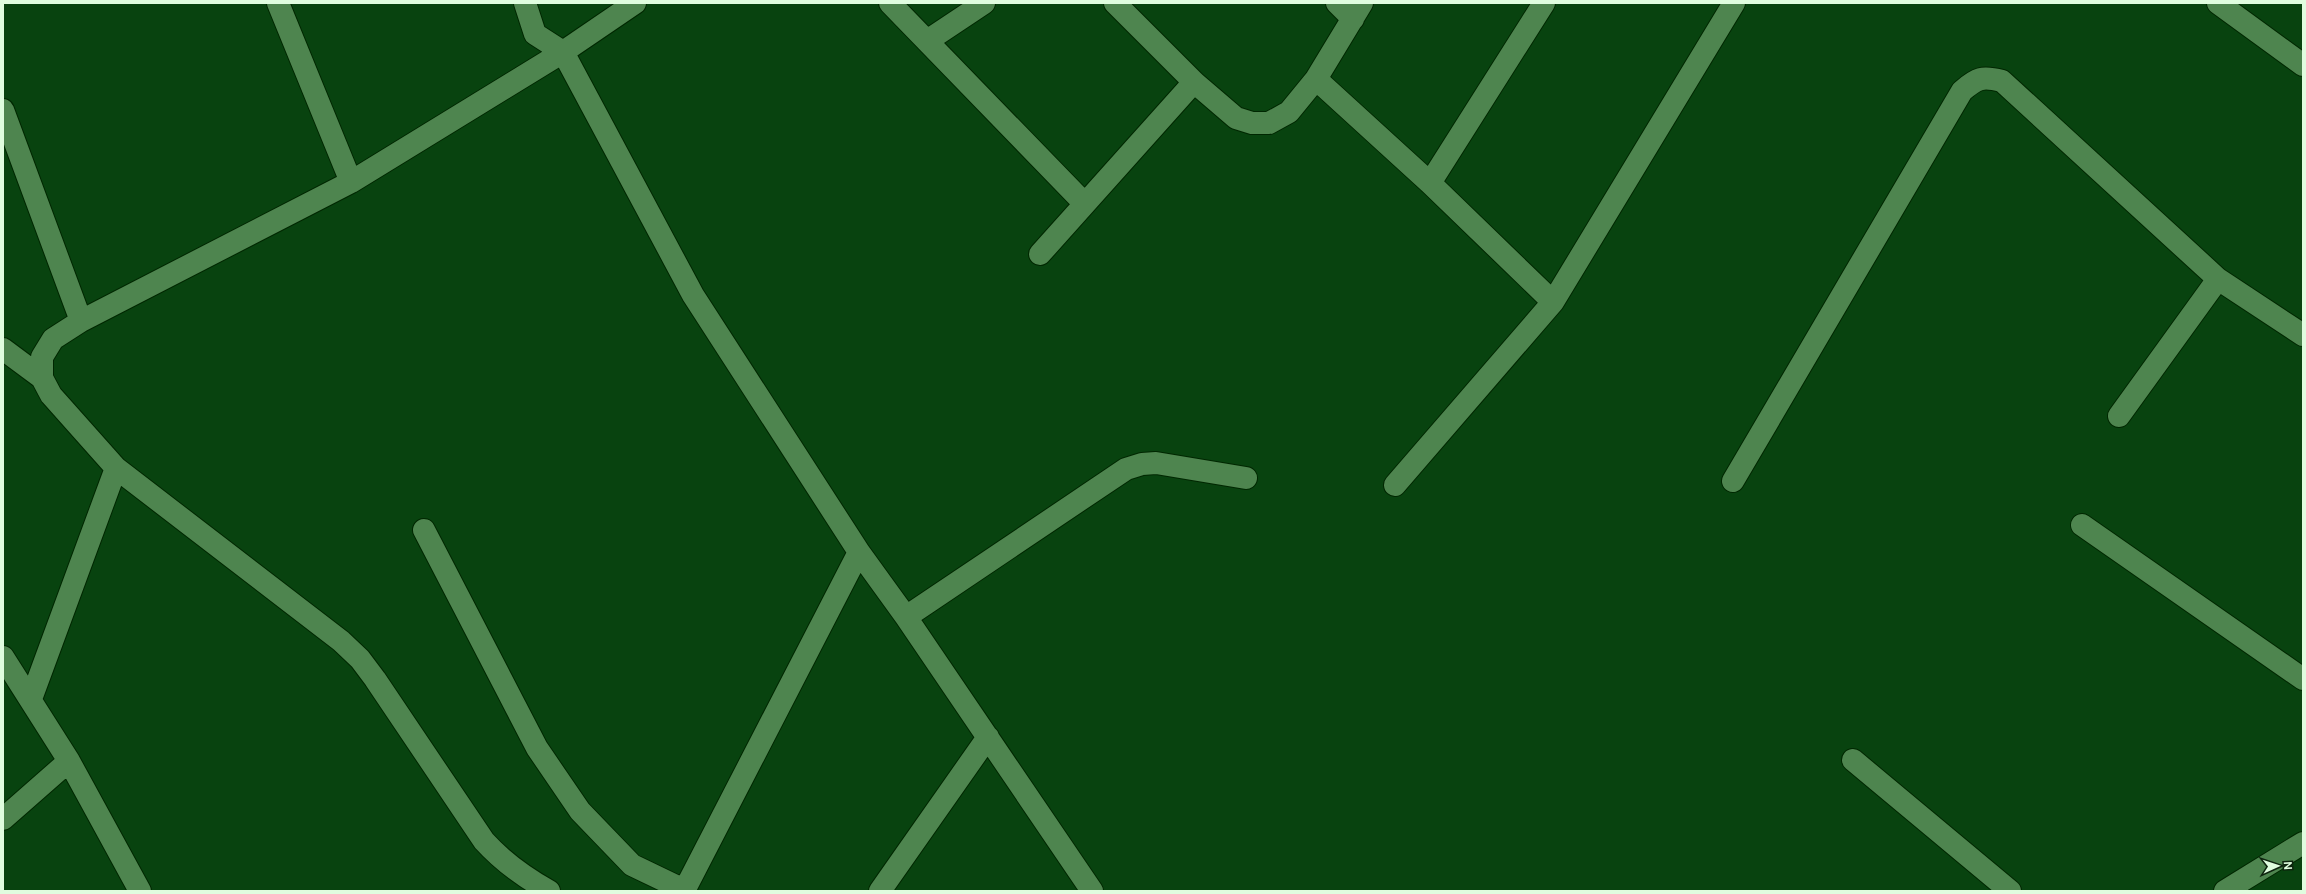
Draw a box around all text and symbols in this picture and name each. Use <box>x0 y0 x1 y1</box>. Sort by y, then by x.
north arrow <box>2258 846 2298 886</box>
text: N <box>2282 861 2294 870</box>

